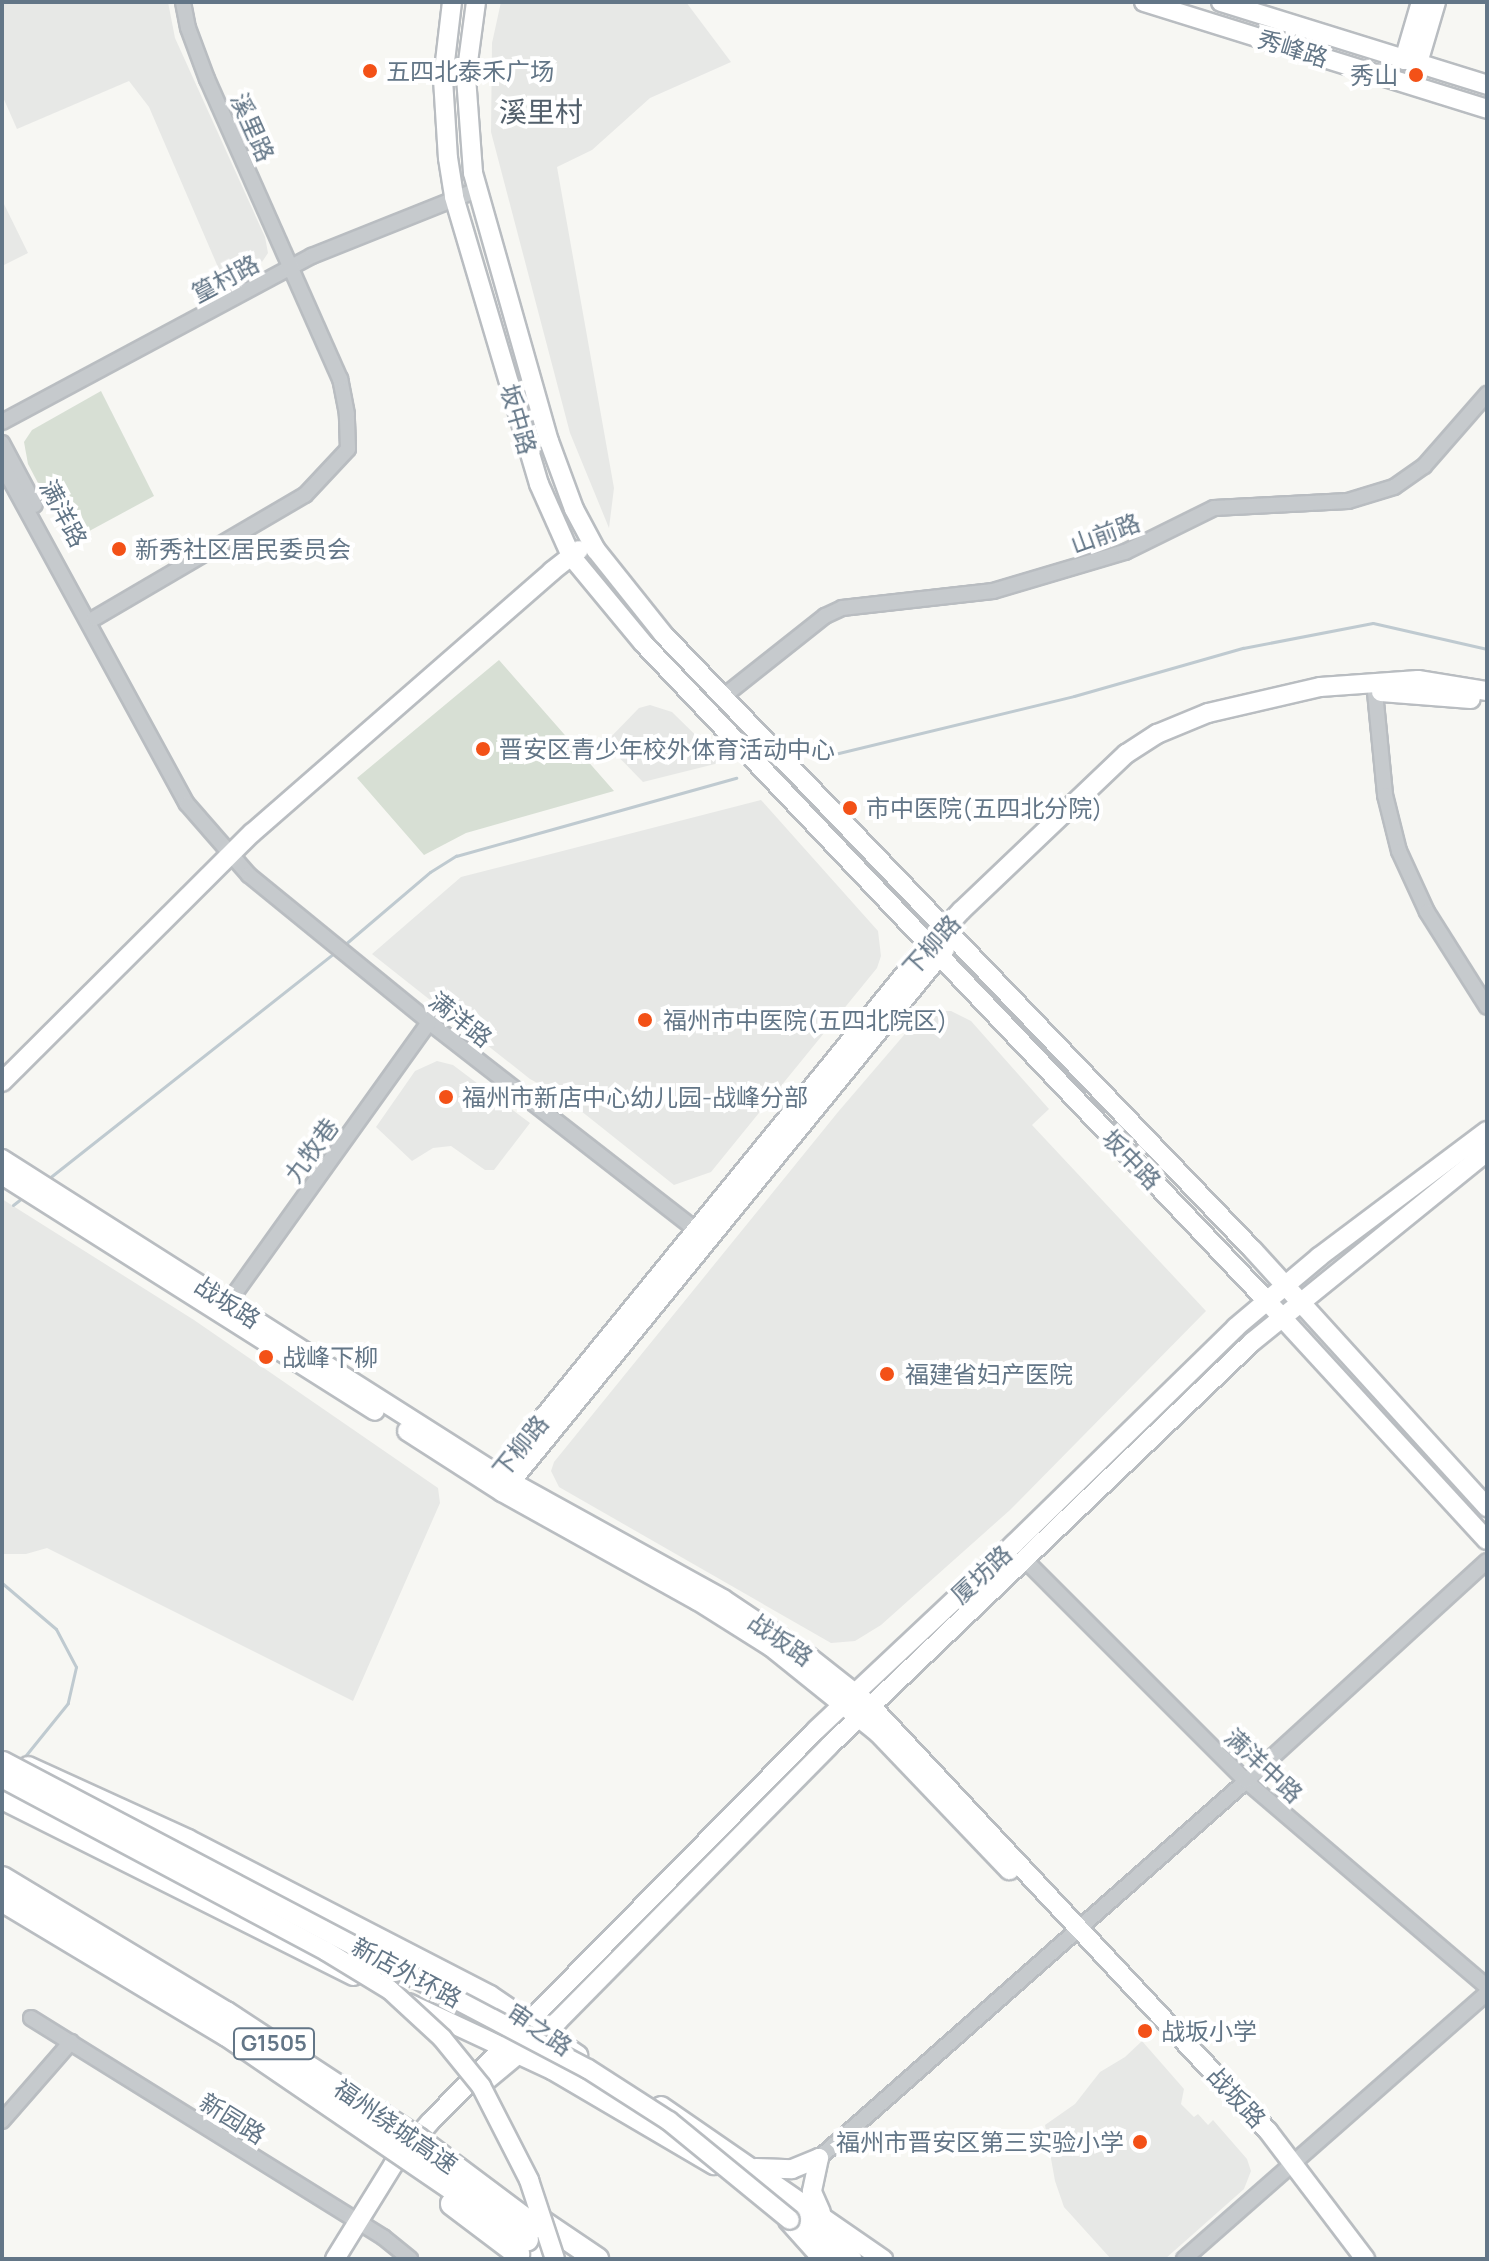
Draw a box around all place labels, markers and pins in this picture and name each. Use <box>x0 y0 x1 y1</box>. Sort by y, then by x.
place label: 五四北泰禾广场 <box>386 57 554 85</box>
place label: 秀山 <box>1350 61 1398 89</box>
marker: 五四北泰禾广场 <box>361 62 379 80</box>
marker: 秀山 <box>1405 64 1427 86</box>
place label: 新秀社区居民委员会 <box>135 535 351 563</box>
marker: 新秀社区居民委员会 <box>110 540 128 558</box>
place label: 晋安区青少年校外体育活动中心 <box>499 735 835 763</box>
marker: 晋安区青少年校外体育活动中心 <box>474 740 492 758</box>
place label: 市中医院(五四北分院) <box>866 794 1102 822</box>
marker: 市中医院(五四北分院) <box>841 799 859 817</box>
place label: 福州市中医院(五四北院区) <box>663 1006 947 1034</box>
marker: 福州市中医院(五四北院区) <box>634 1009 656 1031</box>
place label: 福州市新店中心幼儿园-战峰分部 <box>462 1083 808 1111</box>
marker: 福州市新店中心幼儿园-战峰分部 <box>437 1088 455 1106</box>
place label: 战峰下柳 <box>282 1343 378 1371</box>
marker: 战峰下柳 <box>257 1348 275 1366</box>
place label: 福建省妇产医院 <box>905 1360 1073 1388</box>
marker: 福建省妇产医院 <box>876 1363 898 1385</box>
place label: 战坂小学 <box>1161 2017 1257 2045</box>
marker: 战坂小学 <box>1136 2022 1154 2040</box>
place label: 福州市晋安区第三实验小学 <box>836 2128 1124 2156</box>
marker: 福州市晋安区第三实验小学 <box>1131 2133 1149 2151</box>

